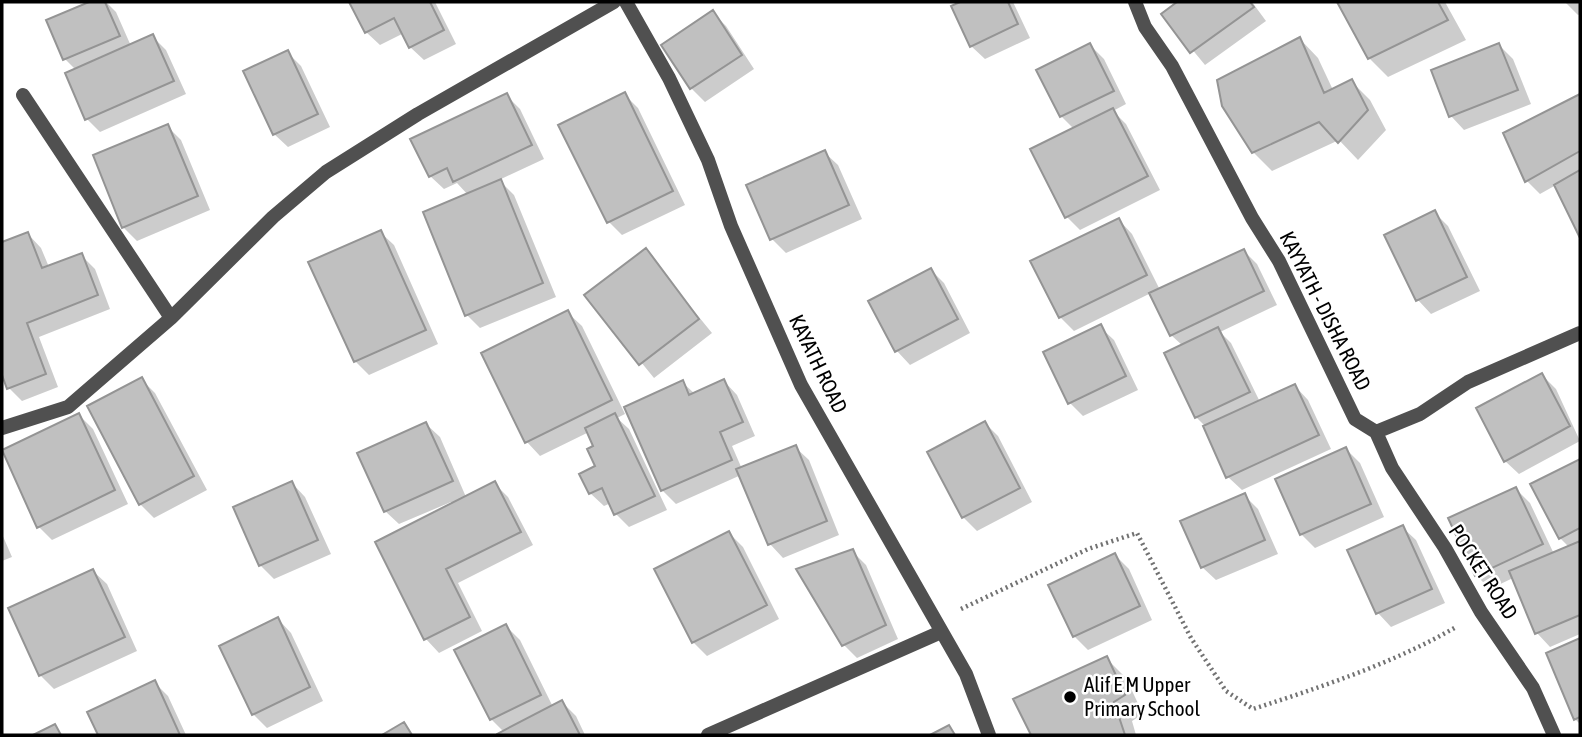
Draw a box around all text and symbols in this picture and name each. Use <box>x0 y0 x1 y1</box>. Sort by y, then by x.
street label: KAYYATH - DISHA ROAD <box>1275 227 1376 394</box>
street label: KAYATH ROAD <box>785 311 853 417</box>
street label: POCKET ROAD <box>1444 520 1523 623</box>
place label: Alif E M Upper Primary School <box>1084 672 1200 720</box>
marker: Alif E M Upper Primary School <box>1062 689 1078 705</box>

